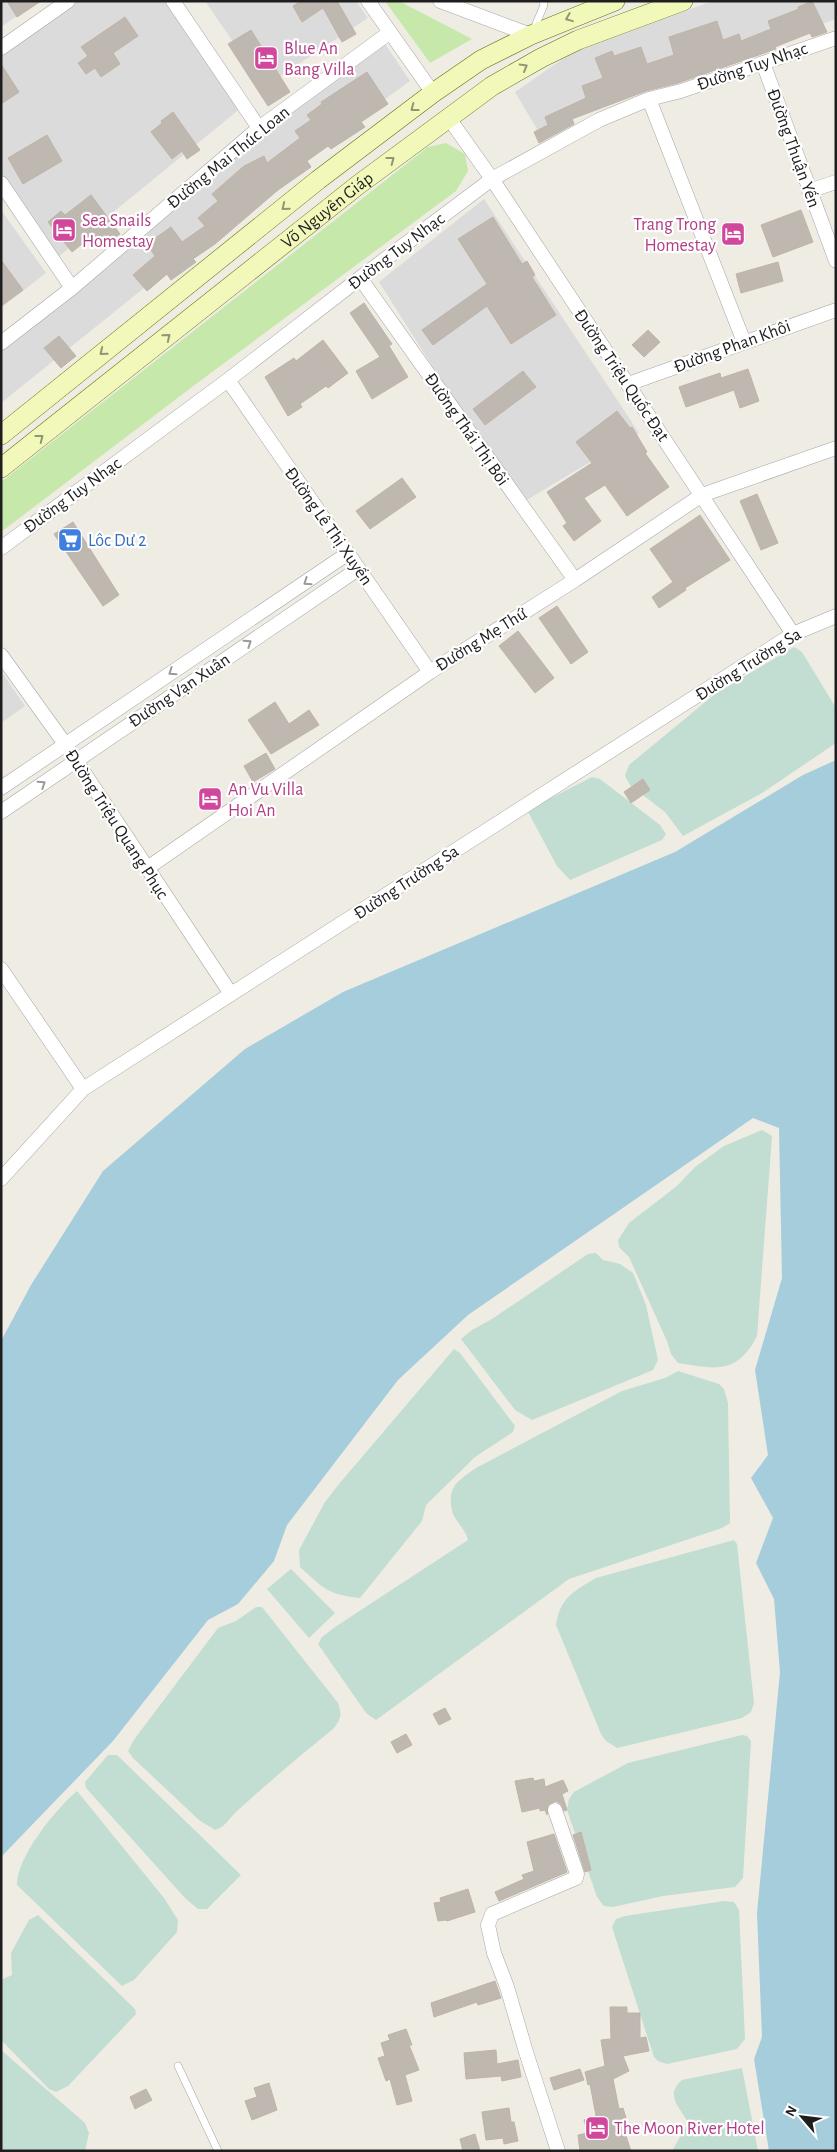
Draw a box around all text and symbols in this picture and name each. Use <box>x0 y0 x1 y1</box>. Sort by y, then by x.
one-way arrow <box>565 12 574 23</box>
place label: Blue An Bang Villa <box>284 40 355 79</box>
street label: Đường Tuy Nhạc <box>695 40 810 94</box>
hotel icon: Blue An Bang Villa <box>253 45 279 71</box>
one-way arrow <box>518 64 527 74</box>
street label: Đường Thuận Yến <box>763 86 824 210</box>
one-way arrow <box>410 102 420 111</box>
street label: Đường Mai Thúc Loan <box>164 103 293 213</box>
one-way arrow <box>385 158 394 166</box>
street label: Võ Nguyên Giáp <box>278 169 377 252</box>
one-way arrow <box>282 201 291 209</box>
street label: Đường Tuy Nhạc <box>345 210 448 294</box>
place label: Sea Snails Homestay <box>82 212 154 251</box>
place label: Trang Trong Homestay <box>633 216 716 255</box>
hotel icon: Sea Snails Homestay <box>51 217 77 243</box>
hotel icon: Trang Trong Homestay <box>720 221 746 247</box>
street label: Đường Triệu Quốc Đạt <box>570 306 673 445</box>
street label: Đường Phan Khôi <box>671 317 793 376</box>
one-way arrow <box>161 335 170 343</box>
one-way arrow <box>100 347 109 356</box>
street label: Đường Thái Thị Bôi <box>421 370 512 489</box>
one-way arrow <box>34 436 43 444</box>
street label: Đường Tuy Nhạc <box>21 455 125 537</box>
street label: Đường Lê Thị Xuyến <box>281 464 376 589</box>
supermarket icon: Lôc Dư 2 <box>57 527 83 553</box>
place label: Lôc Dư 2 <box>88 532 146 550</box>
one-way arrow <box>303 575 312 585</box>
street label: Đường Mẹ Thứ <box>433 604 531 675</box>
street label: Đường Trường Sa <box>692 625 805 705</box>
one-way arrow <box>243 640 252 650</box>
street label: Đường Vạn Xuân <box>126 650 234 731</box>
one-way arrow <box>168 666 178 675</box>
street label: Đường Triệu Quang Phục <box>61 746 171 903</box>
one-way arrow <box>36 781 45 790</box>
place label: An Vu Villa Hoi An <box>228 781 304 820</box>
hotel icon: An Vu Villa Hoi An <box>197 786 223 812</box>
street label: Đường Trường Sa <box>351 842 462 923</box>
north arrow <box>777 2092 827 2142</box>
text: N <box>783 2104 800 2119</box>
hotel icon: The Moon River Hotel <box>584 2115 610 2141</box>
place label: The Moon River Hotel <box>614 2120 765 2138</box>

